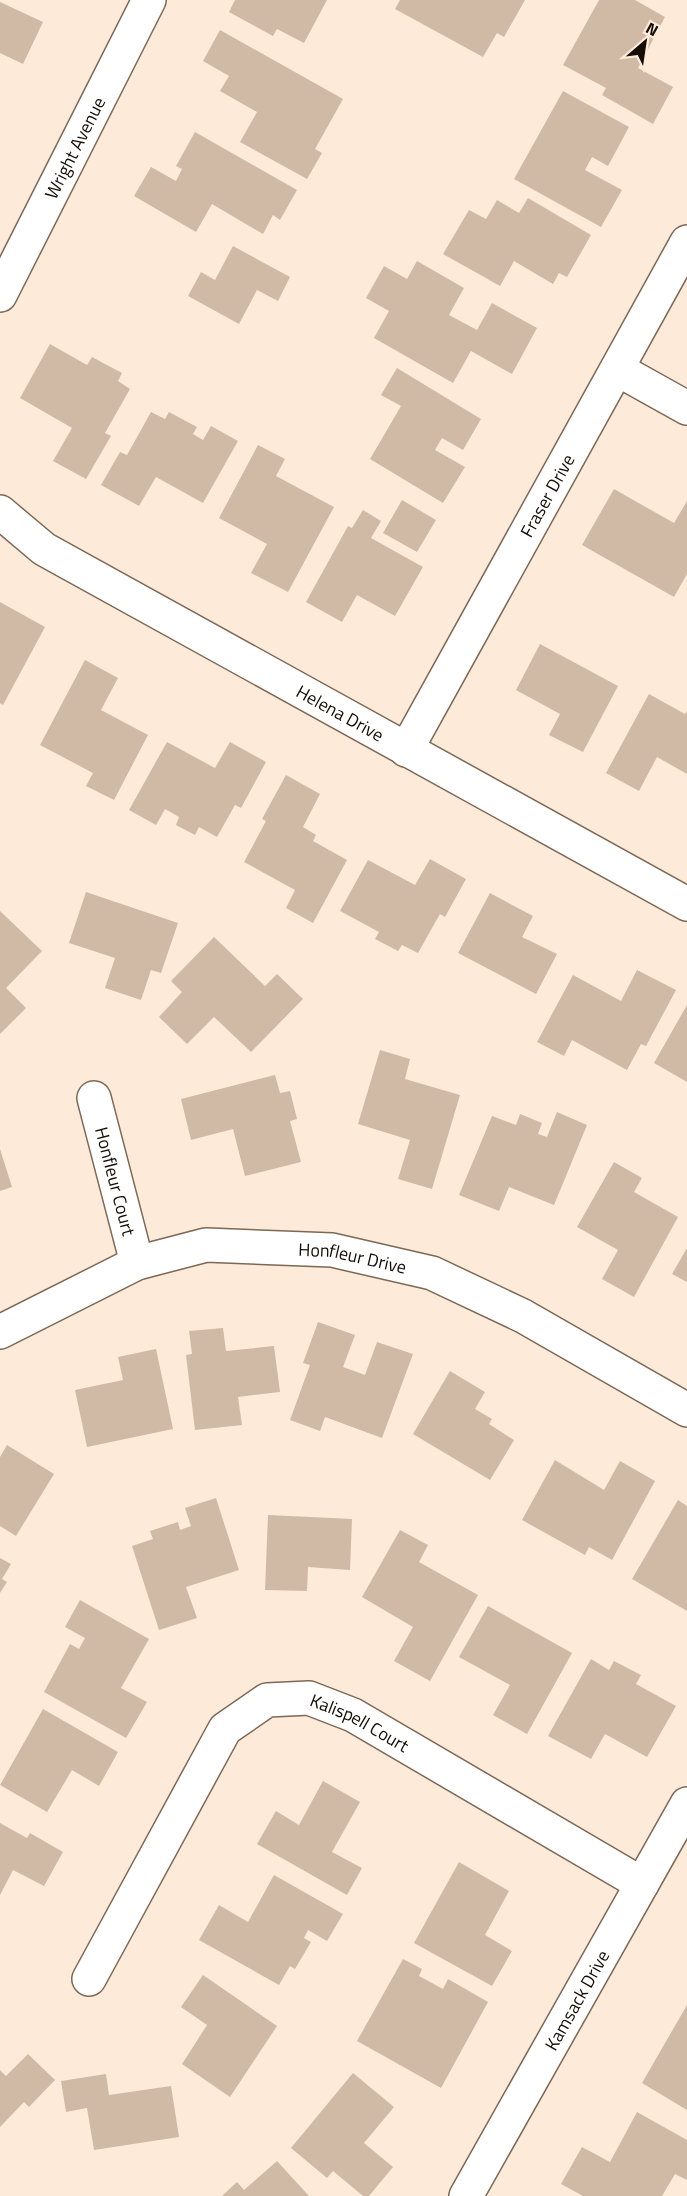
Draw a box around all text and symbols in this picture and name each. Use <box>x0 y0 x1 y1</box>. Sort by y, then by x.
north arrow <box>615 12 675 72</box>
text: N <box>642 16 663 42</box>
street label: Wright Avenue <box>37 92 112 204</box>
street label: Fraser Drive <box>513 449 581 542</box>
street label: Helena Drive <box>292 677 389 748</box>
street label: Honfleur Court <box>89 1124 143 1239</box>
street label: Honfleur Drive <box>298 1235 409 1280</box>
street label: Kalispell Court <box>306 1686 415 1759</box>
street label: Kamsack Drive <box>537 1945 616 2055</box>

